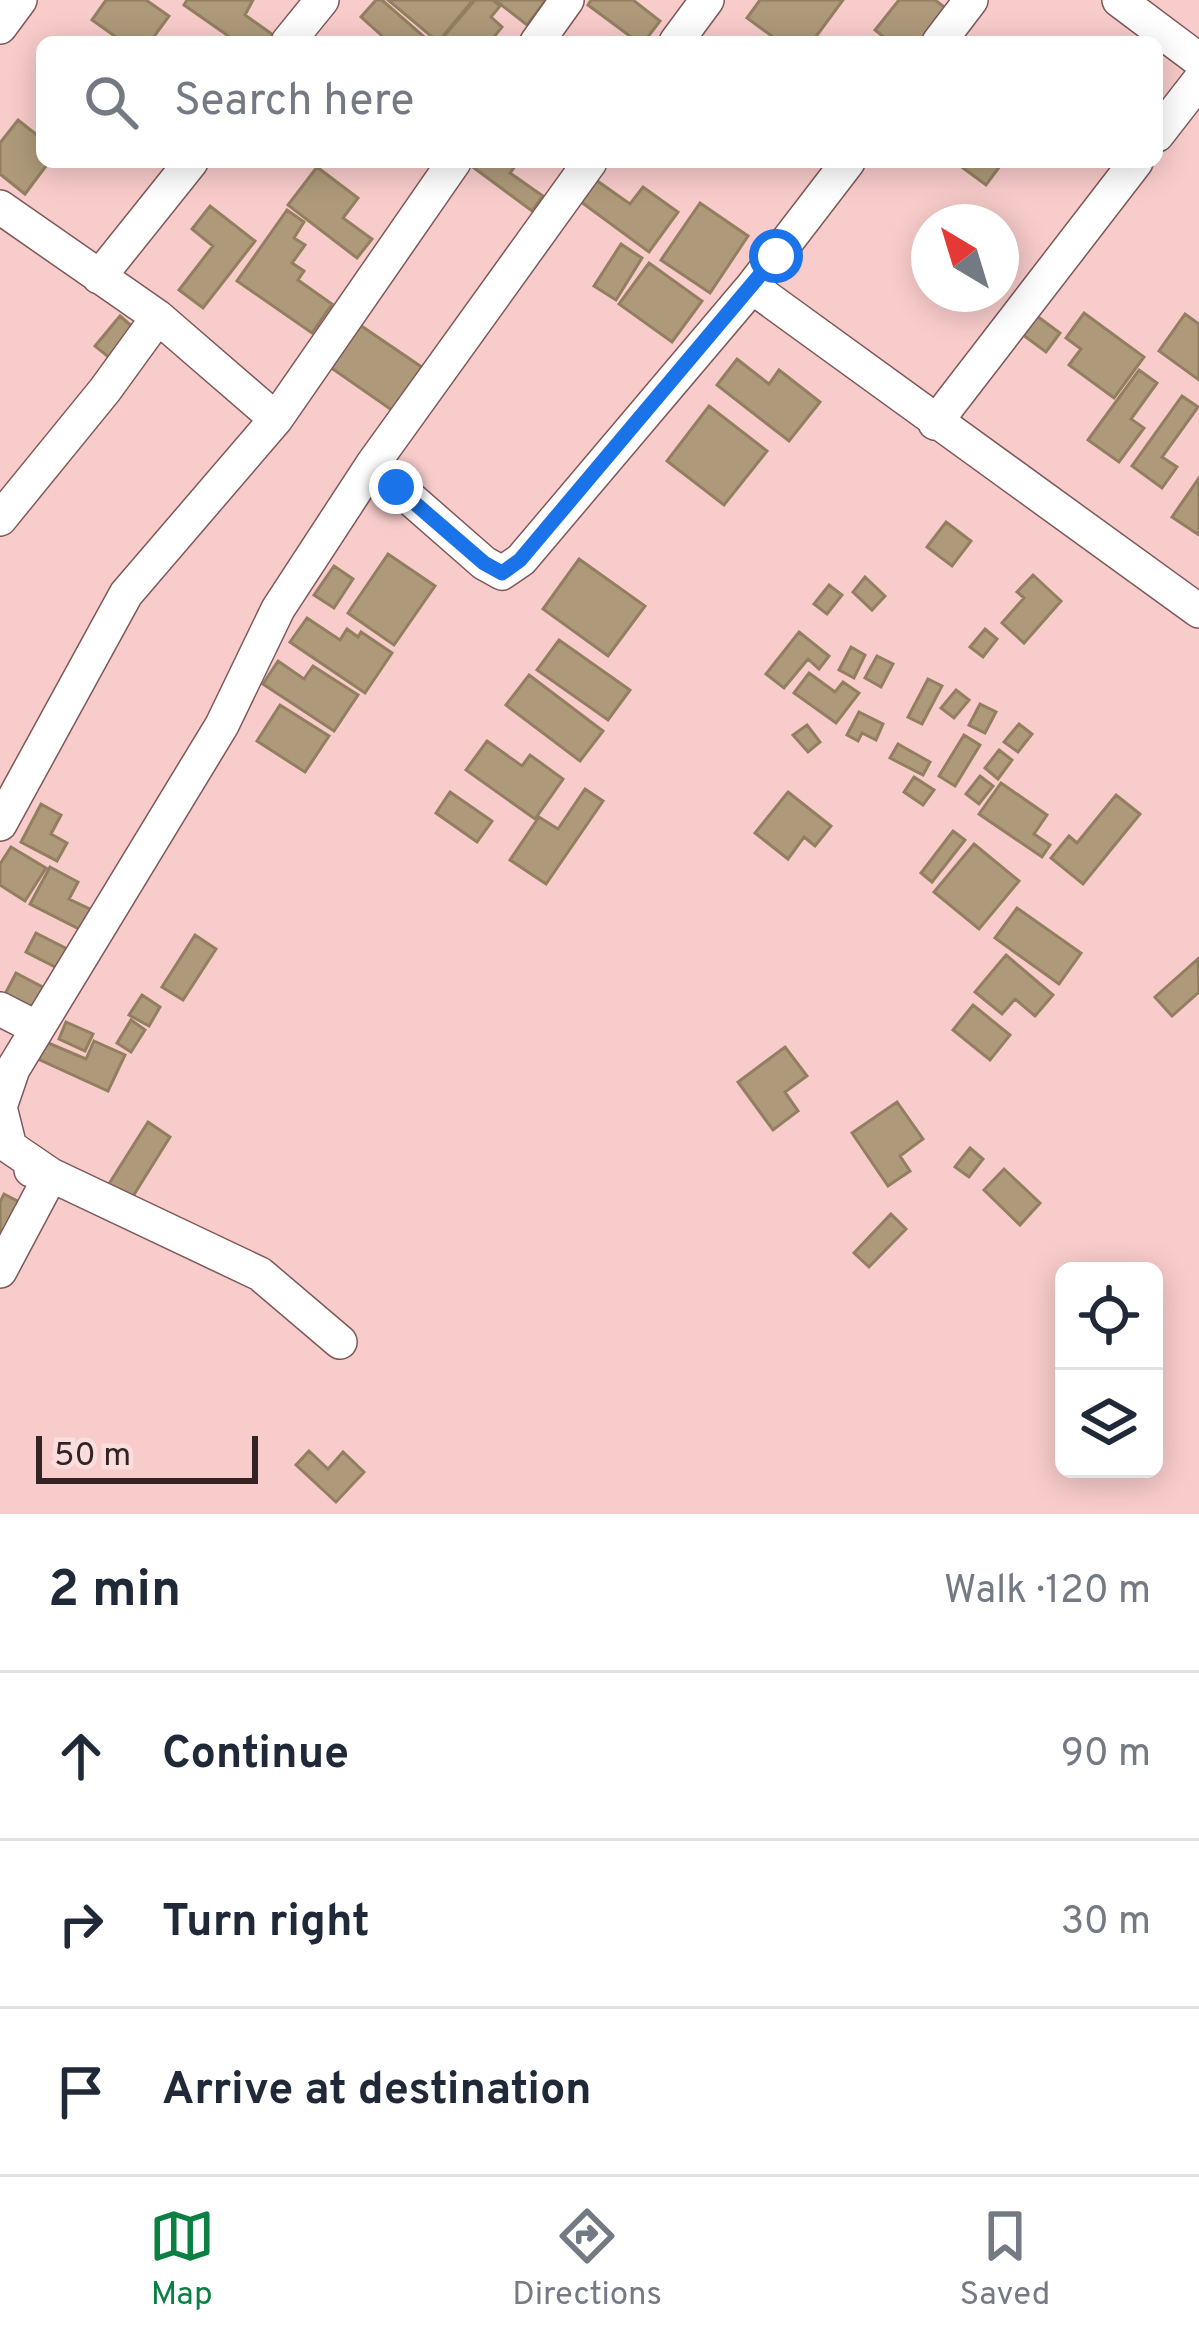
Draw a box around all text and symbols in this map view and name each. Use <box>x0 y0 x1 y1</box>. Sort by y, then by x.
search box <box>36 36 1163 168</box>
icon: search <box>78 69 144 135</box>
text: Search here <box>174 74 414 131</box>
north arrow <box>911 204 1019 312</box>
route start <box>749 229 803 283</box>
route end <box>369 460 423 514</box>
map controls <box>1055 1262 1163 1478</box>
button: locate <box>1055 1262 1163 1370</box>
button: layers <box>1055 1370 1163 1478</box>
scale bar <box>36 1430 258 1483</box>
text: 50 m <box>54 1436 131 1478</box>
text: 2 min <box>48 1560 181 1625</box>
text: Walk · 120 m <box>944 1568 1151 1617</box>
icon: ahead <box>48 1723 114 1789</box>
text: Continue <box>162 1727 349 1784</box>
text: 90 m <box>1061 1731 1151 1780</box>
icon: right <box>48 1891 114 1957</box>
text: Turn right <box>162 1895 370 1952</box>
text: 30 m <box>1061 1899 1151 1948</box>
icon: arrive <box>48 2059 114 2125</box>
text: Arrive at destination <box>162 2063 592 2120</box>
tab: Map <box>149 2203 215 2317</box>
tab: Directions <box>512 2203 662 2317</box>
tab: Saved <box>960 2203 1050 2317</box>

